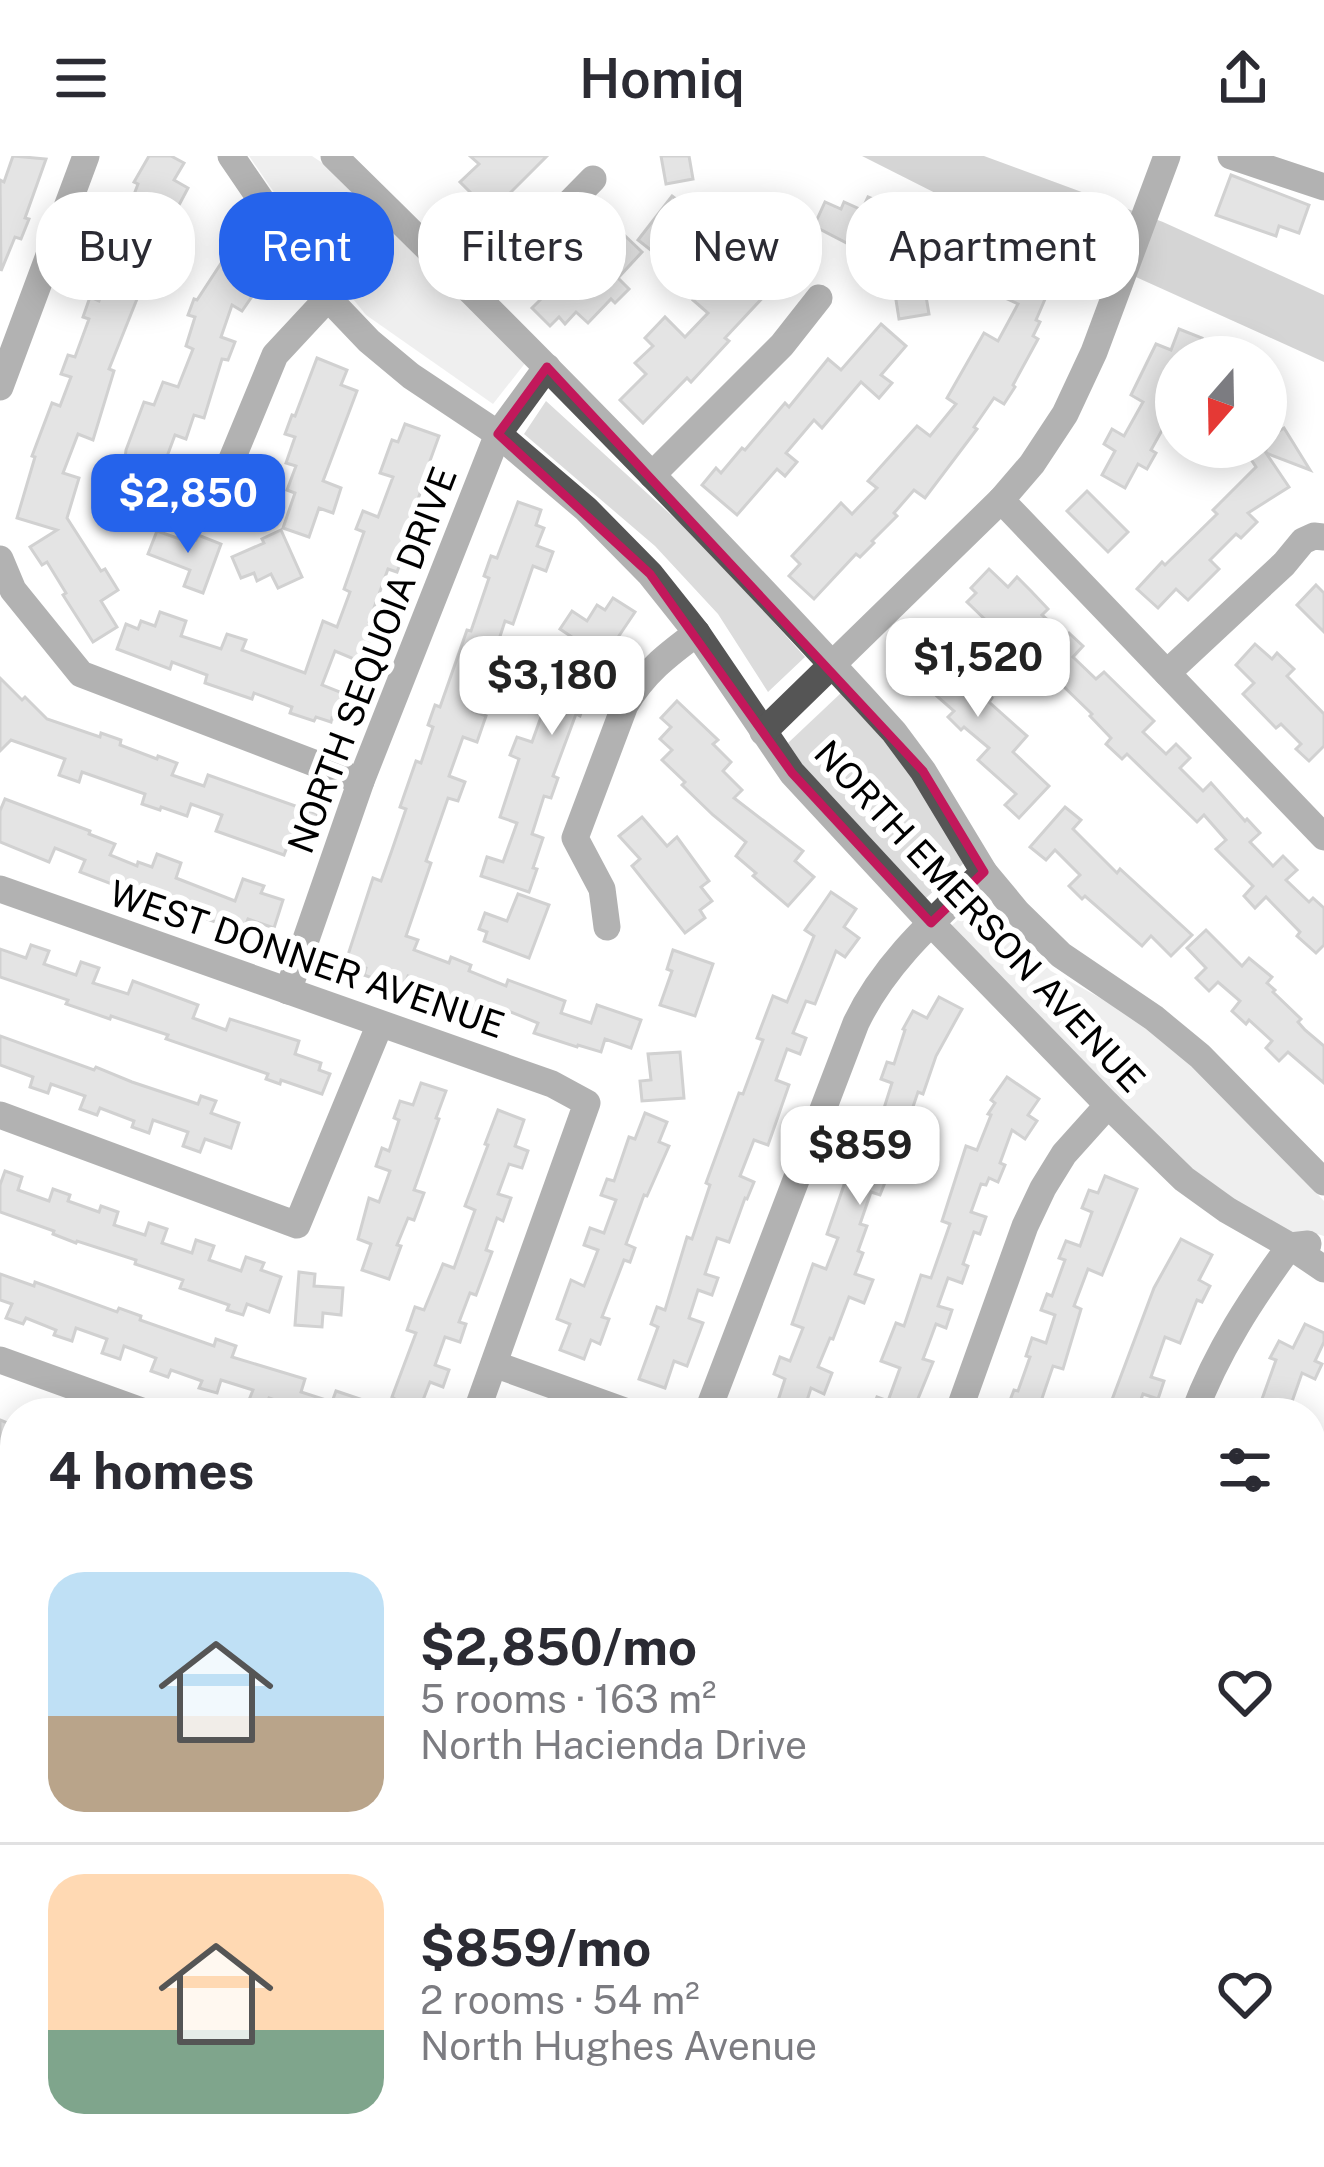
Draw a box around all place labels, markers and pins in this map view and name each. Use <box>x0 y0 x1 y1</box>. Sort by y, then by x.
pin: $2,850 <box>90 454 286 556</box>
pin: $1,520 <box>880 618 1076 720</box>
pin: $3,180 <box>454 636 650 738</box>
pin: $859 <box>789 1106 931 1208</box>

